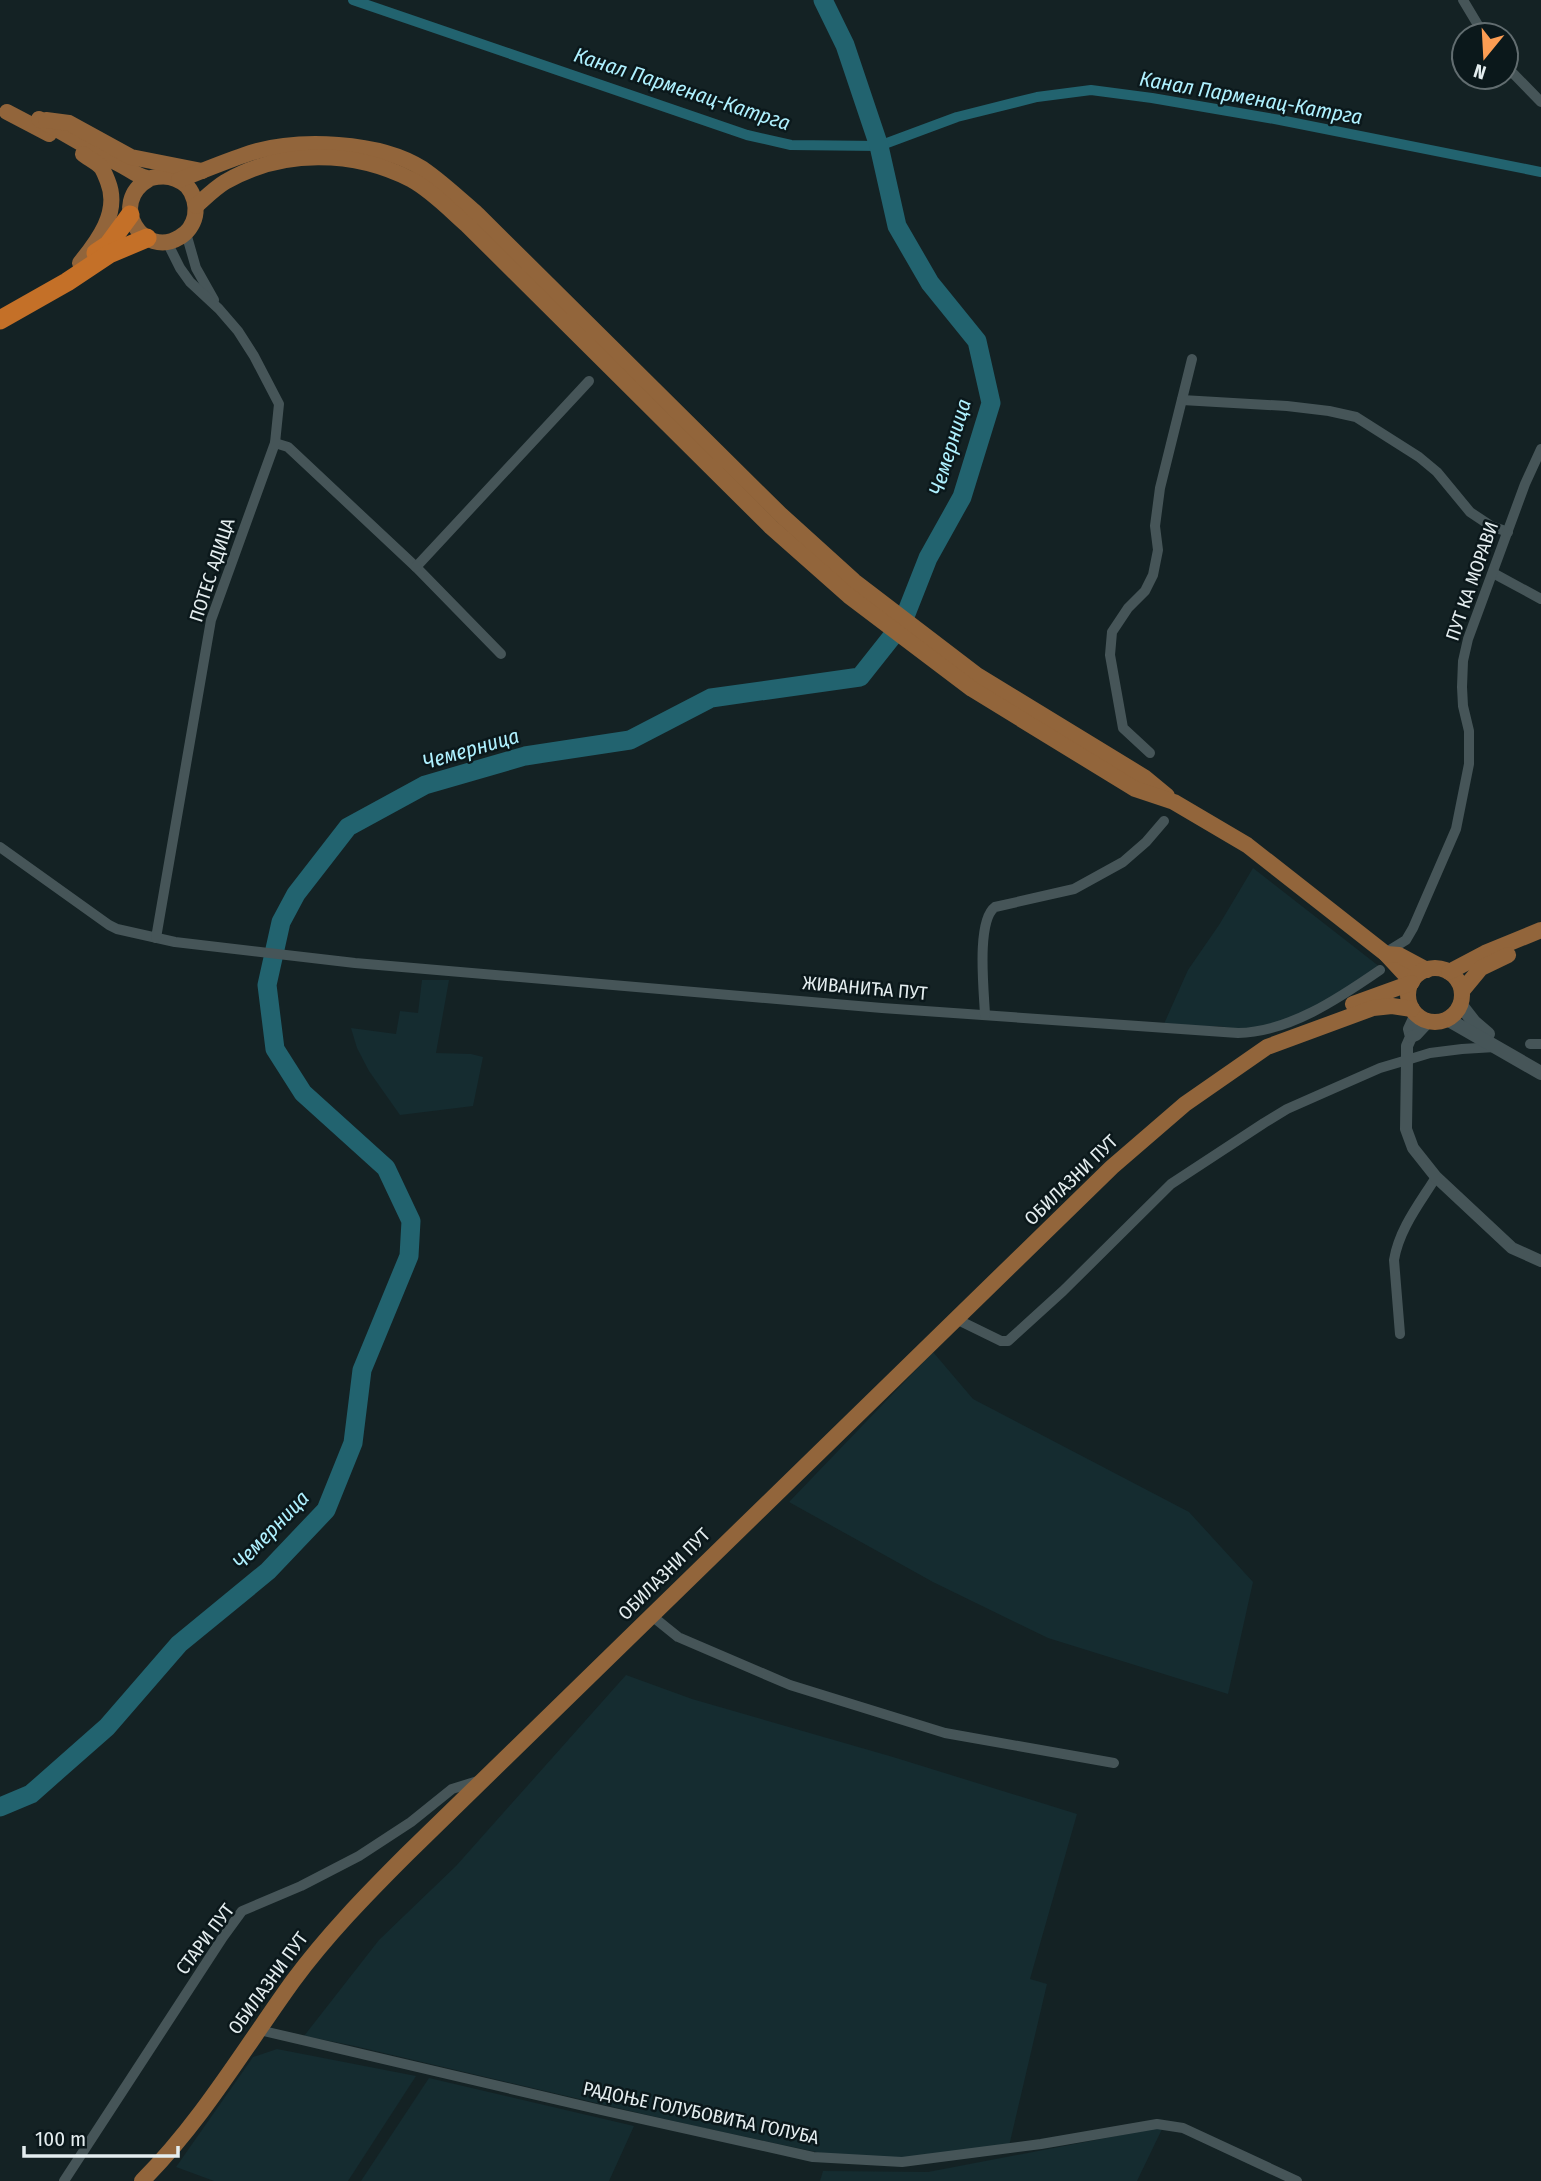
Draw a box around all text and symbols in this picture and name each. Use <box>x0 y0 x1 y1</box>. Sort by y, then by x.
north arrow <box>1450 21 1520 91</box>
water label: Канал Парменац-Катрга <box>571 42 793 136</box>
text: N <box>1471 59 1489 84</box>
water label: Канал Парменац-Катрга <box>1138 66 1364 130</box>
water label: Чемерница <box>923 396 977 498</box>
street label: ПОТЕС АДИЦА <box>184 515 240 625</box>
street label: ПУТ КА МОРАВИ <box>1441 518 1503 644</box>
water label: Чемерница <box>420 723 522 775</box>
street label: ЖИВАНИЋА ПУТ <box>802 971 929 1005</box>
street label: ОБИЛАЗНИ ПУТ <box>1020 1130 1123 1230</box>
water label: Чемерница <box>227 1485 315 1575</box>
street label: ОБИЛАЗНИ ПУТ <box>613 1523 715 1625</box>
street label: СТАРИ ПУТ <box>171 1899 239 1979</box>
street label: ОБИЛАЗНИ ПУТ <box>223 1927 313 2039</box>
street label: РАДОЊЕ ГОЛУБОВИЋА ГОЛУБА <box>581 2077 821 2149</box>
scale bar <box>24 2114 178 2158</box>
text: 100 m <box>35 2126 86 2152</box>

